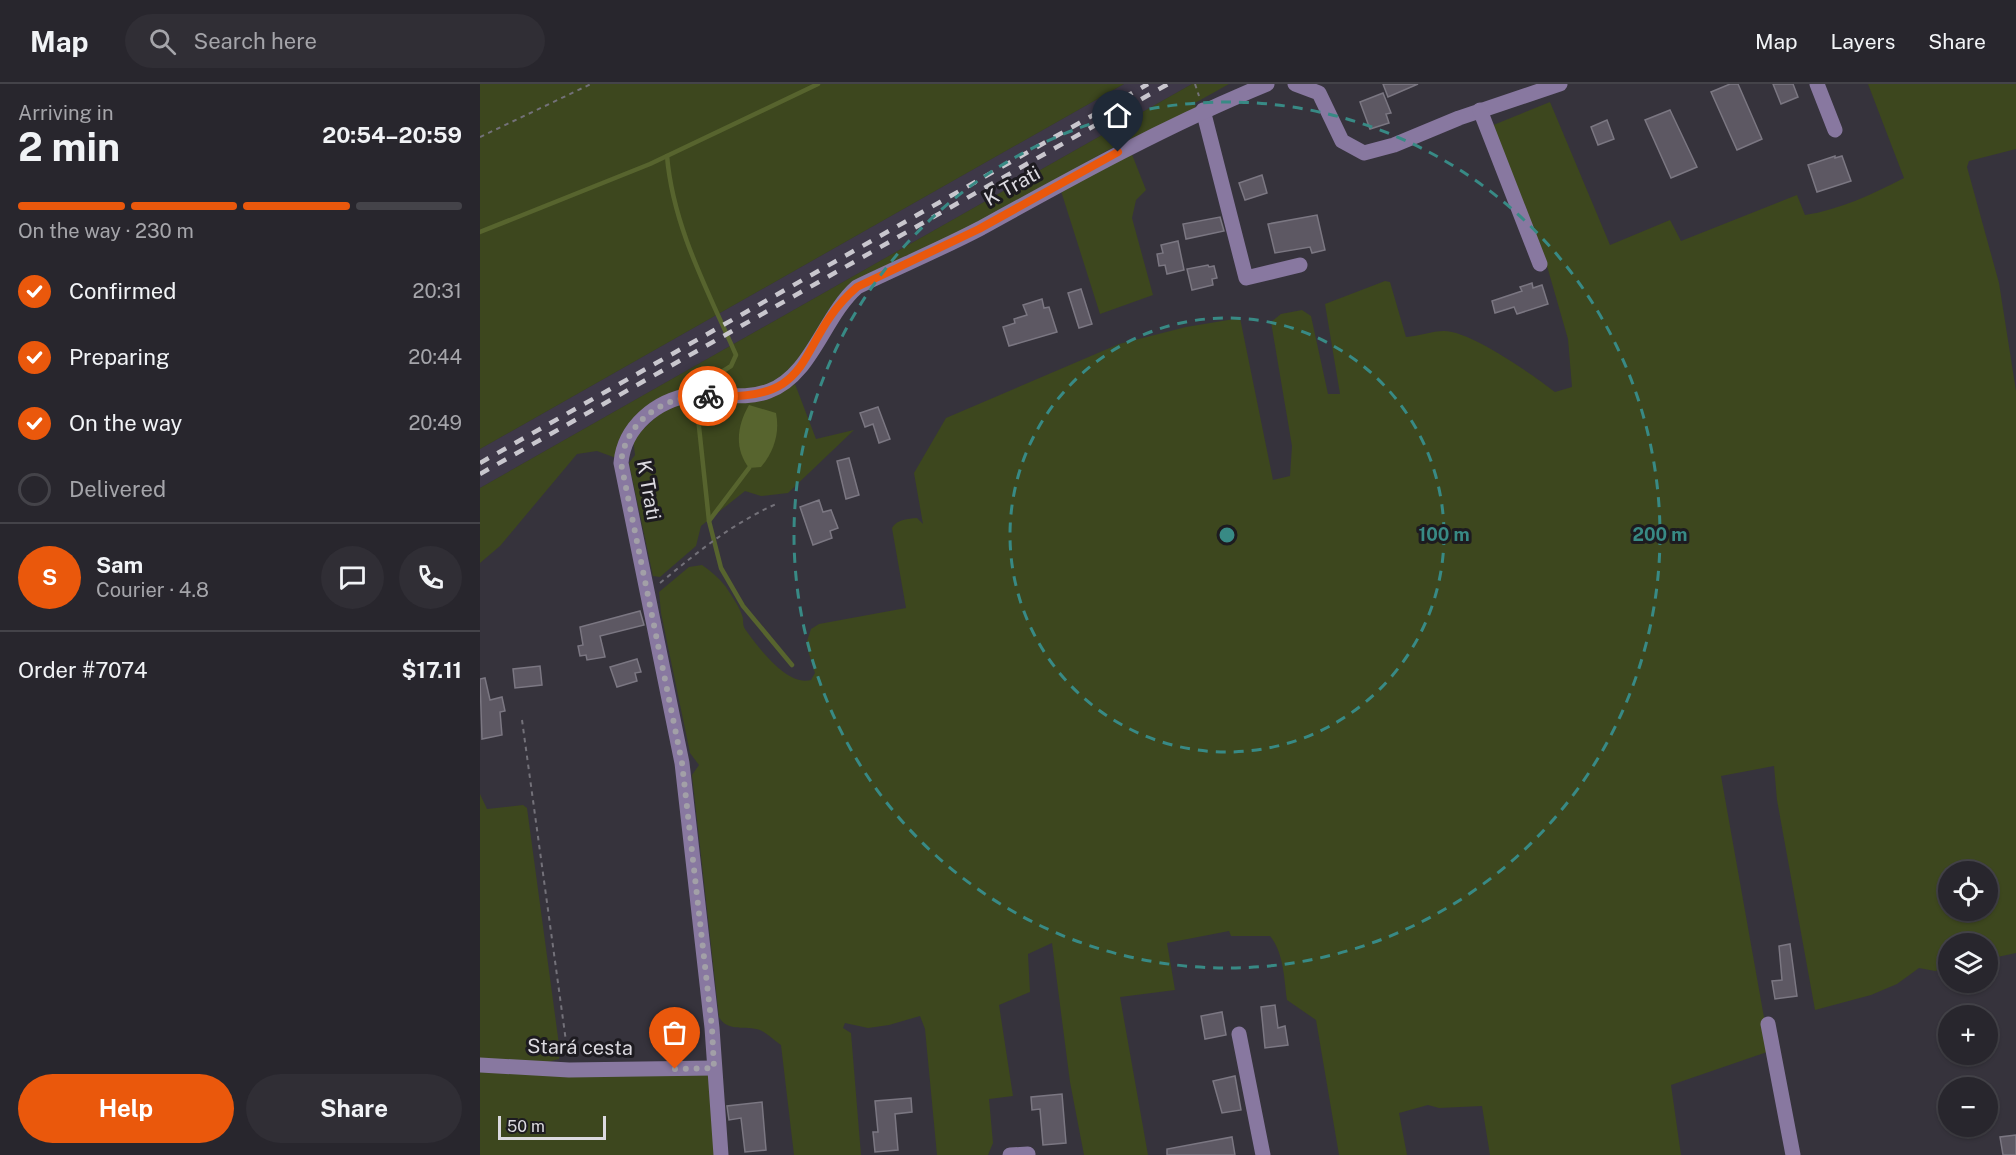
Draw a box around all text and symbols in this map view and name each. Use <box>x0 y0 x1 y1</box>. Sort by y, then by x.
search box <box>125 14 545 68</box>
text: Map <box>30 25 89 58</box>
icon: search <box>146 25 179 58</box>
text: Search here <box>194 28 317 54</box>
text: Map <box>1755 29 1798 54</box>
text: Layers <box>1831 29 1895 54</box>
text: Share <box>1928 29 1986 54</box>
pin <box>1092 90 1143 152</box>
icon: home <box>1101 99 1134 132</box>
text: Arriving in <box>18 101 113 125</box>
text: 20:54–20:59 <box>322 122 462 148</box>
text: 2 min <box>18 124 120 170</box>
street label: K Trati <box>980 161 1044 211</box>
text: On the way · 230 m <box>18 219 194 243</box>
icon: check <box>18 275 51 308</box>
text: Confirmed <box>69 278 176 304</box>
text: 20:31 <box>413 279 462 303</box>
icon: check <box>18 341 51 374</box>
text: Preparing <box>69 344 170 370</box>
text: 20:44 <box>408 345 462 369</box>
courier <box>678 366 738 426</box>
icon: bike <box>692 380 725 413</box>
icon: check <box>18 407 51 440</box>
text: On the way <box>69 410 182 436</box>
text: 20:49 <box>408 411 462 435</box>
street label: K Trati <box>632 458 666 522</box>
text: Delivered <box>69 476 166 502</box>
text: 100 m <box>1418 524 1470 545</box>
text: 200 m <box>1633 524 1687 545</box>
centre of rings <box>1217 525 1237 545</box>
button: chat <box>321 546 384 609</box>
button: phone <box>399 546 462 609</box>
text: Sam <box>96 552 143 578</box>
text: S <box>42 564 57 590</box>
text: Courier · 4.8 <box>96 578 209 602</box>
text: Order #7074 <box>18 657 148 683</box>
text: $17.11 <box>402 657 462 683</box>
map controls <box>1938 861 1998 1137</box>
button: locate <box>1938 861 1998 921</box>
button: layers <box>1938 933 1998 993</box>
button: + <box>1938 1005 1998 1065</box>
pin <box>649 1007 700 1069</box>
icon: bag <box>658 1016 691 1049</box>
street label: Stará cesta <box>527 1034 633 1060</box>
button: Help <box>18 1074 234 1143</box>
button: Share <box>246 1074 462 1143</box>
button: − <box>1938 1077 1998 1137</box>
scale bar <box>498 1113 606 1140</box>
text: 50 m <box>507 1117 545 1136</box>

